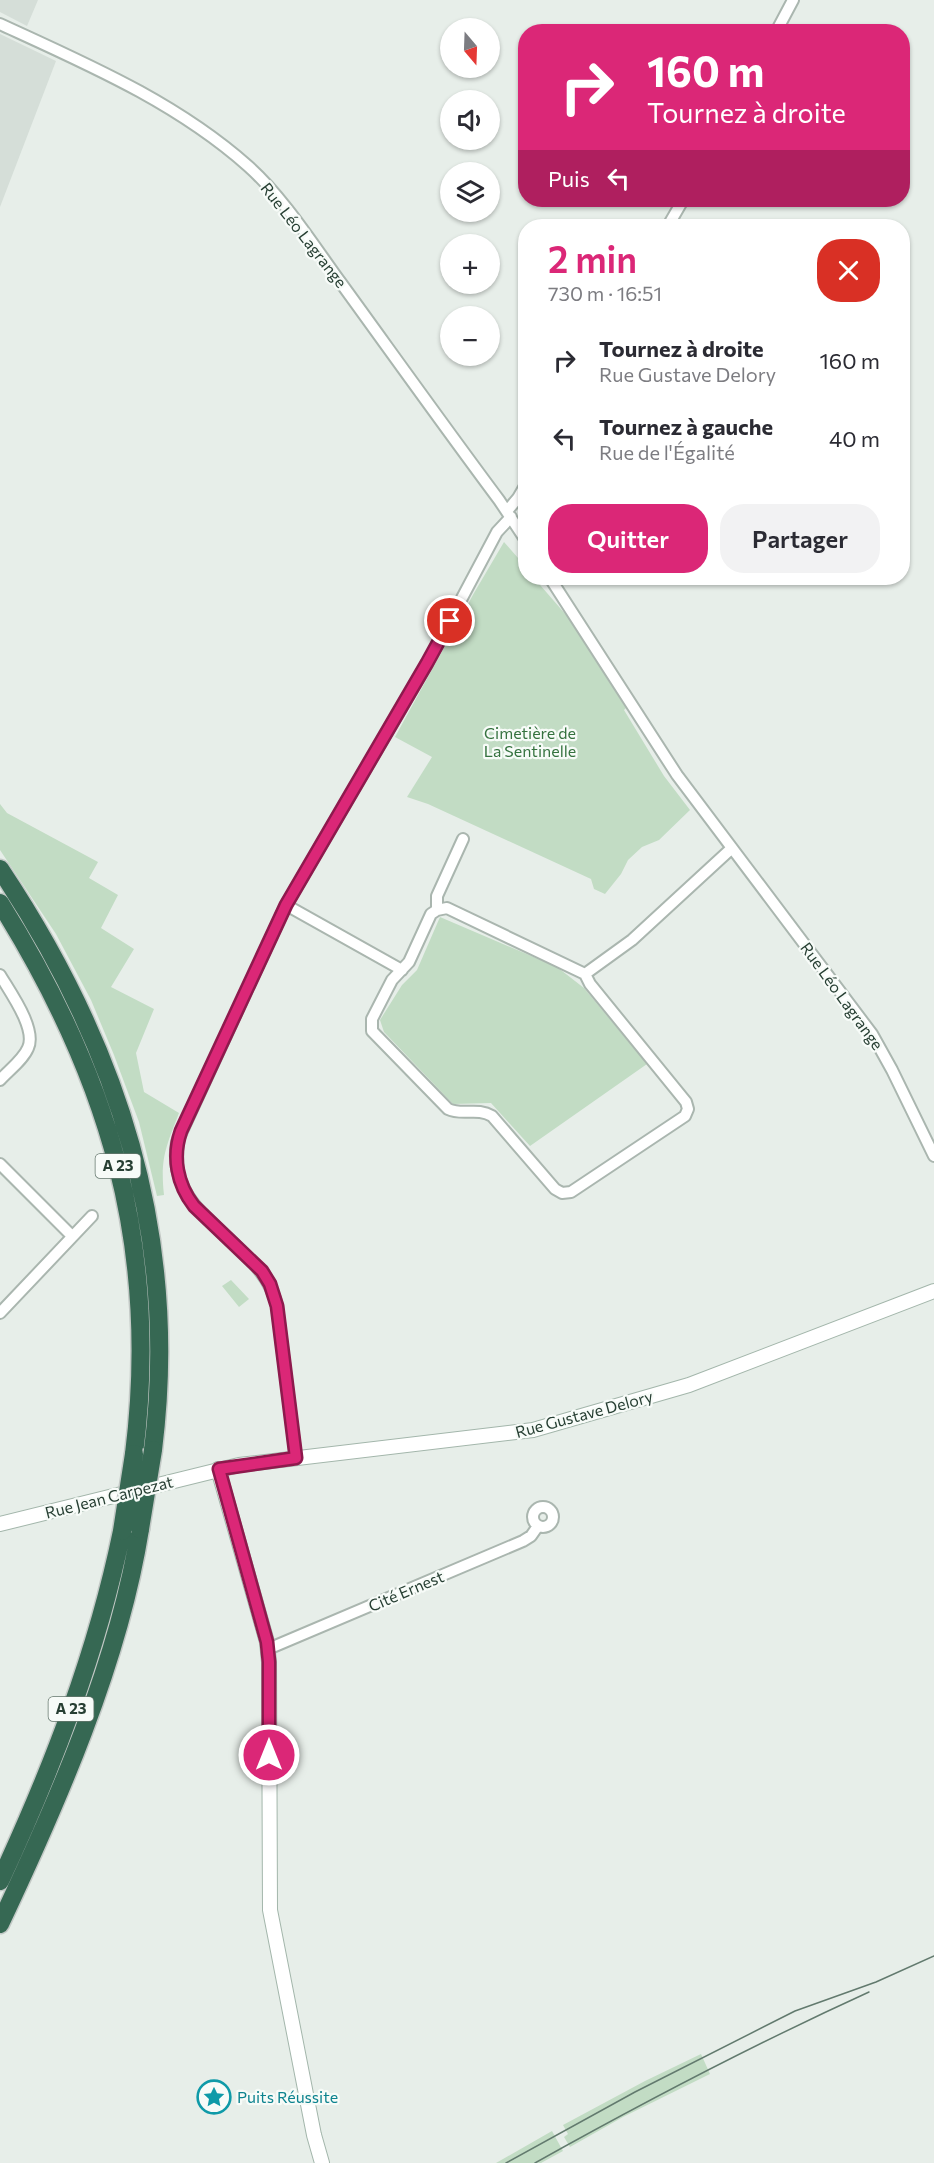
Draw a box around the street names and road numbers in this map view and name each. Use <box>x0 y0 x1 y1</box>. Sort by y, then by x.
street label: Rue Léo Lagrange <box>257 178 351 291</box>
street label: Rue Léo Lagrange <box>797 938 888 1053</box>
road number: A 23 <box>96 1154 140 1178</box>
street label: Rue Gustave Delory <box>513 1386 655 1441</box>
street label: Rue Jean Carpezat <box>43 1471 175 1522</box>
street label: Cité Ernest <box>365 1566 447 1615</box>
road number: A 23 <box>48 1697 94 1721</box>

